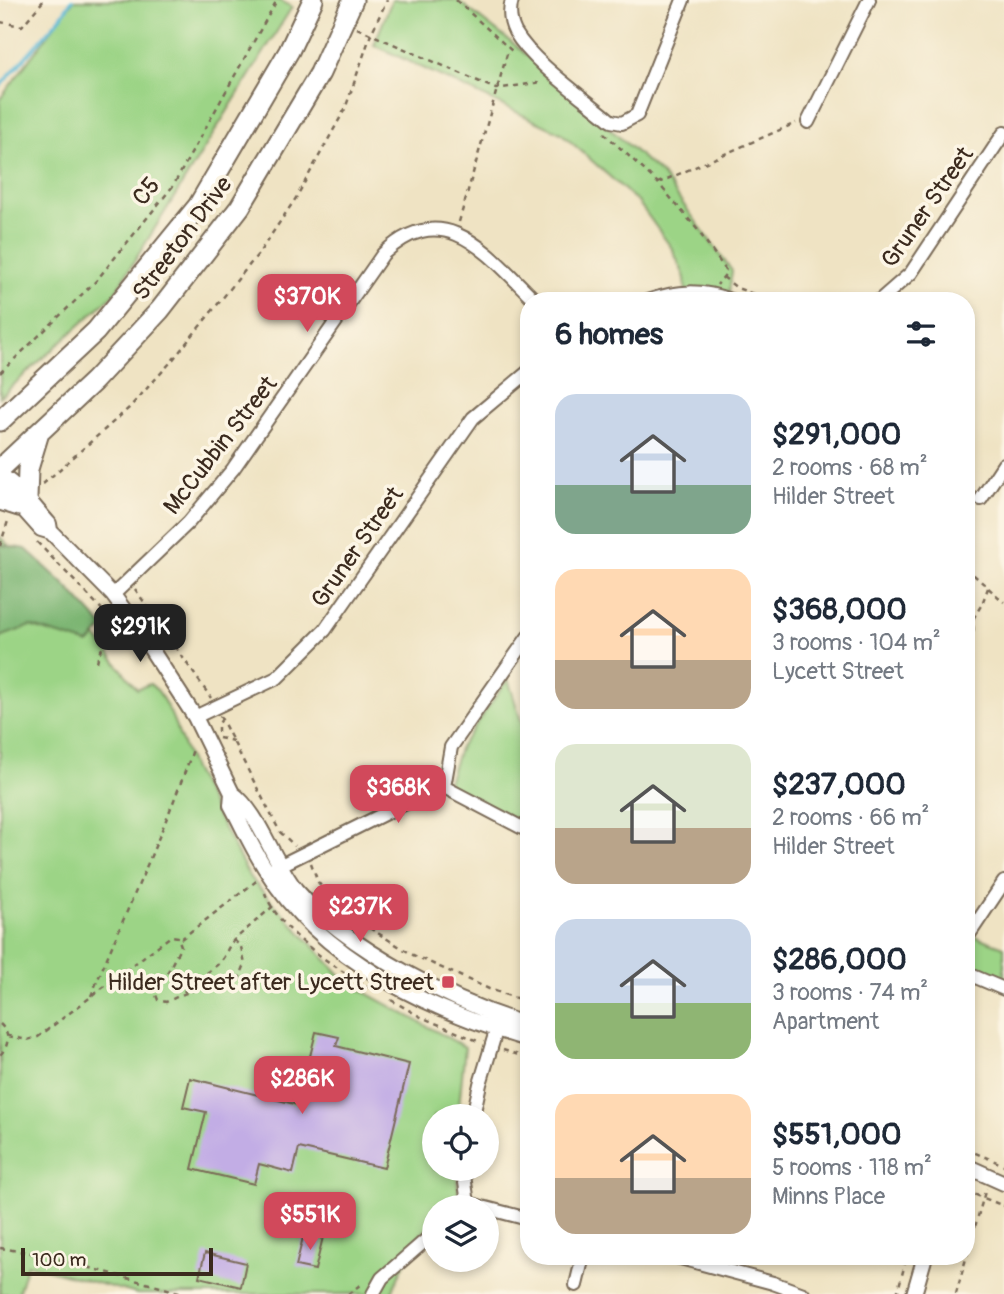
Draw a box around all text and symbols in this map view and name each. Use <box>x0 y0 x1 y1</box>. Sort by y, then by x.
street label: Gruner Street <box>875 141 980 273</box>
street label: Streeton Drive <box>126 170 239 306</box>
street label: C5 <box>126 171 166 211</box>
pin: $370K <box>258 274 356 334</box>
text: $370K <box>273 282 341 311</box>
icon: filters <box>902 315 940 353</box>
text: 6 homes <box>555 316 663 353</box>
street label: McCubbin Street <box>157 370 284 520</box>
text: $291,000 <box>772 416 901 453</box>
icon: home <box>611 422 695 506</box>
text: 2 rooms · 68 m² <box>772 453 928 482</box>
street label: Gruner Street <box>305 481 410 613</box>
text: Hilder Street <box>772 482 895 511</box>
text: $368,000 <box>772 591 907 628</box>
icon: home <box>611 597 695 681</box>
pin: $291K <box>91 604 189 664</box>
text: $291K <box>110 612 170 641</box>
text: 3 rooms · 104 m² <box>772 628 941 657</box>
text: Lycett Street <box>772 657 904 686</box>
pin: $368K <box>349 766 447 825</box>
text: $237,000 <box>772 766 906 803</box>
icon: home <box>611 772 695 856</box>
text: $368K <box>366 773 430 802</box>
text: 2 rooms · 66 m² <box>772 803 929 832</box>
text: Hilder Street <box>772 832 895 861</box>
pin: $237K <box>311 884 409 944</box>
text: $237K <box>328 892 392 921</box>
text: $286,000 <box>772 941 907 978</box>
icon: home <box>611 947 695 1031</box>
place label: Hilder Street after Lycett Street <box>107 968 434 997</box>
marker: Hilder Street after Lycett Street <box>440 974 456 990</box>
text: 3 rooms · 74 m² <box>772 978 928 1007</box>
text: Apartment <box>772 1007 879 1036</box>
pin: $286K <box>253 1056 351 1116</box>
text: $286K <box>270 1064 334 1093</box>
map controls <box>422 1104 499 1272</box>
button: locate <box>422 1104 499 1181</box>
text: $551,000 <box>772 1116 902 1153</box>
icon: home <box>611 1122 695 1206</box>
text: 5 rooms · 118 m² <box>772 1153 932 1182</box>
text: Minns Place <box>772 1182 885 1211</box>
pin: $551K <box>261 1192 359 1252</box>
button: layers <box>422 1195 499 1272</box>
text: $551K <box>280 1200 340 1229</box>
scale bar <box>21 1245 214 1277</box>
text: 100 m <box>32 1248 86 1272</box>

